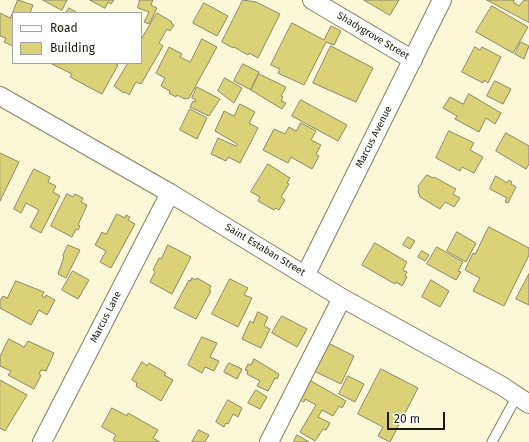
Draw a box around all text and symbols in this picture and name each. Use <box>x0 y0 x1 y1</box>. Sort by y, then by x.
street label: Shadygrove Street <box>335 10 411 62</box>
legend <box>12 12 142 64</box>
text: Road <box>50 21 78 35</box>
text: Building <box>50 41 95 55</box>
street label: Marcus Avenue <box>353 104 395 170</box>
street label: Saint Estaban Street <box>223 221 307 279</box>
street label: Marcus Lane <box>88 289 124 345</box>
scale bar <box>389 404 447 430</box>
text: 20 m <box>394 412 420 426</box>

